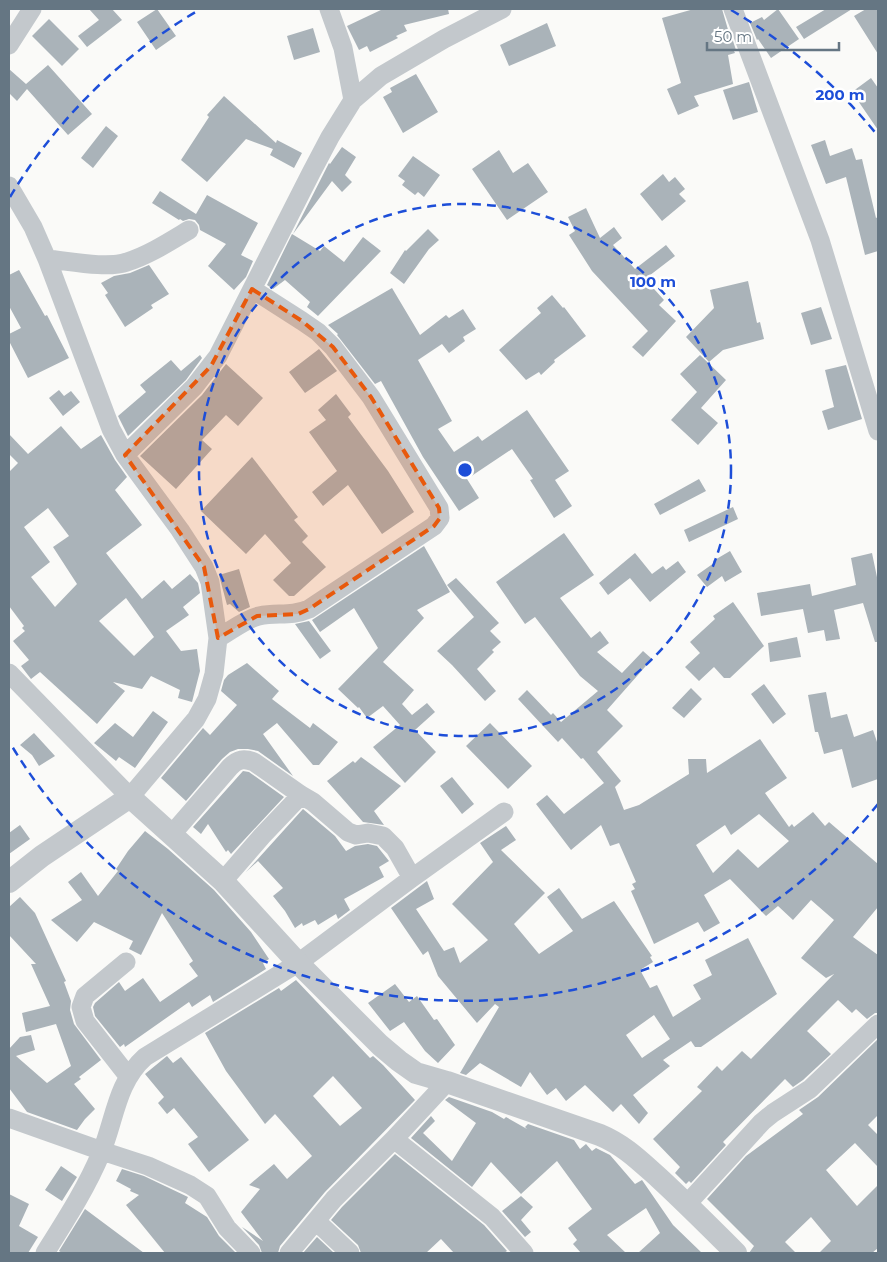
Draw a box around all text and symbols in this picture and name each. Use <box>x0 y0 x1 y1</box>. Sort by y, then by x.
scale bar <box>707 20 840 52</box>
text: 50 m <box>714 27 752 46</box>
text: 200 m <box>815 85 865 104</box>
text: 100 m <box>630 272 676 291</box>
centre of rings <box>456 461 474 479</box>

